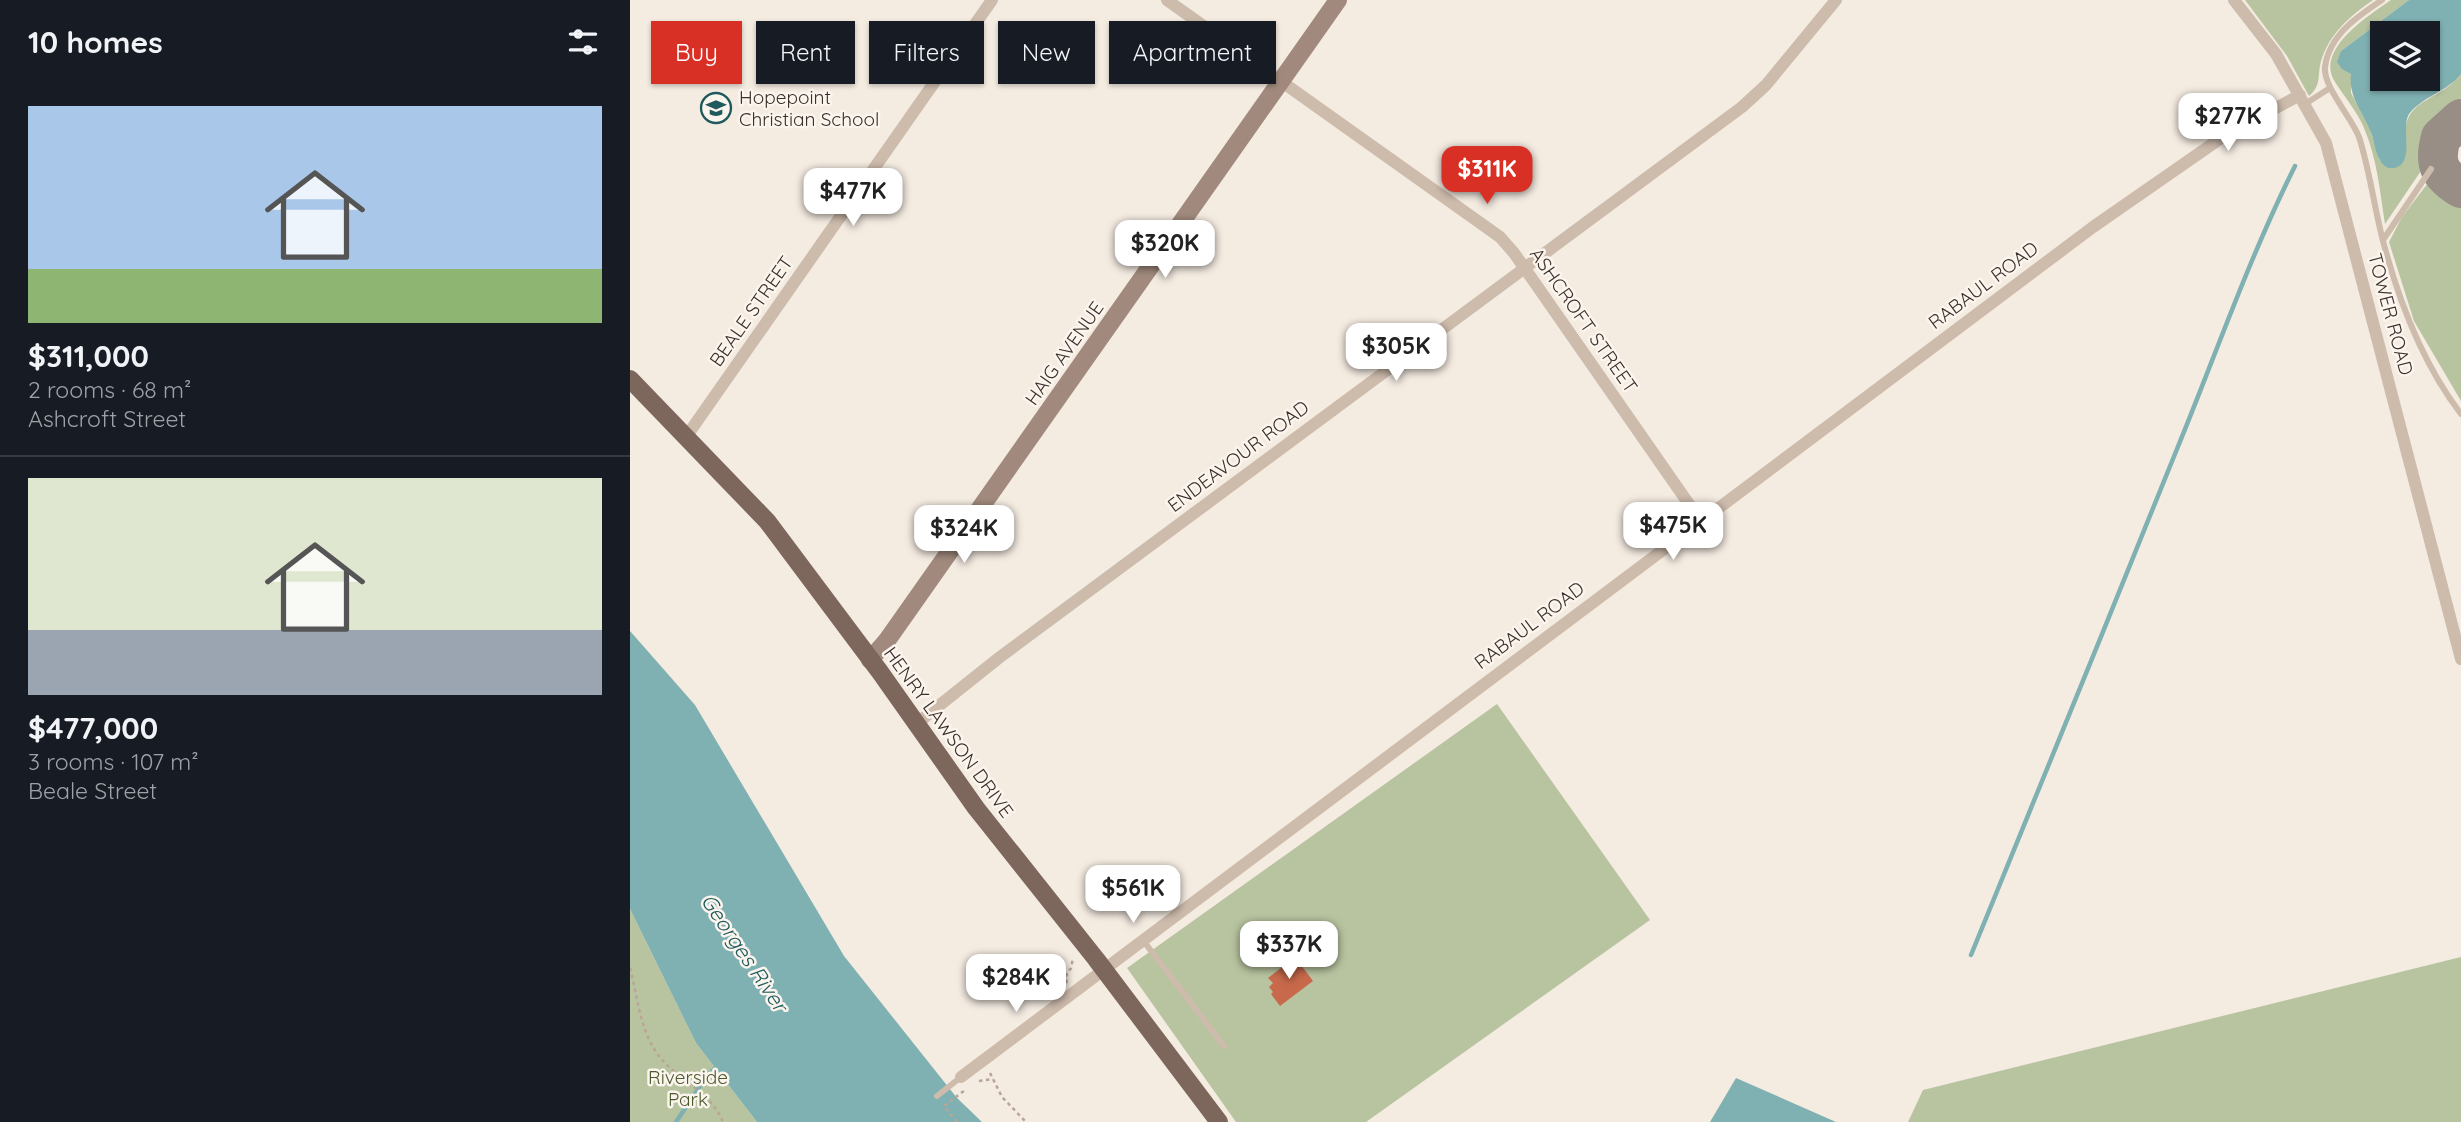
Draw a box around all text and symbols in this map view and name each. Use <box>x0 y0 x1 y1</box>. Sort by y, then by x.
chip: Buy <box>651 21 742 84</box>
chip: Rent <box>756 21 855 84</box>
chip: Filters <box>869 21 984 84</box>
chip: New <box>998 21 1095 84</box>
chip: Apartment <box>1109 21 1276 84</box>
map controls <box>2370 21 2440 91</box>
button: layers <box>2370 21 2440 91</box>
text: 10 homes <box>28 23 163 61</box>
icon: filters <box>564 23 602 61</box>
place label: Hopepoint Christian School <box>739 85 879 131</box>
school or university icon: Hopepoint Christian School <box>699 91 733 125</box>
pin: $277K <box>2179 94 2277 153</box>
text: $277K <box>2194 101 2262 130</box>
pin: $311K <box>1438 146 1536 206</box>
icon: home <box>252 152 378 278</box>
text: $311K <box>1457 154 1517 183</box>
pin: $477K <box>804 168 902 228</box>
text: $477K <box>820 176 886 205</box>
pin: $320K <box>1116 220 1214 280</box>
text: $320K <box>1131 228 1199 257</box>
street label: RABAUL ROAD <box>1923 236 2043 334</box>
street label: ASHCROFT STREET <box>1525 243 1643 397</box>
street label: TOWER ROAD <box>2363 250 2419 378</box>
street label: BEALE STREET <box>704 251 798 371</box>
street label: HAIG AVENUE <box>1019 296 1109 410</box>
pin: $305K <box>1347 324 1445 383</box>
text: $305K <box>1362 331 1430 360</box>
text: $311,000 <box>28 337 149 375</box>
text: 2 rooms · 68 m² <box>28 375 191 404</box>
street label: ENDEAVOUR ROAD <box>1162 395 1314 517</box>
text: Ashcroft Street <box>28 404 186 433</box>
pin: $475K <box>1624 503 1722 562</box>
pin: $324K <box>915 505 1013 565</box>
text: $475K <box>1639 510 1707 539</box>
text: $324K <box>930 513 998 542</box>
icon: home <box>252 524 378 650</box>
street label: RABAUL ROAD <box>1469 576 1589 674</box>
street label: HENRY LAWSON DRIVE <box>879 642 1019 822</box>
text: $477,000 <box>28 709 158 747</box>
text: 3 rooms · 107 m² <box>28 747 199 776</box>
text: Beale Street <box>28 776 157 805</box>
pin: $561K <box>1084 866 1182 925</box>
text: $561K <box>1101 873 1165 902</box>
water label: Georges River <box>696 889 795 1019</box>
pin: $337K <box>1240 922 1338 981</box>
text: $337K <box>1256 929 1322 958</box>
pin: $284K <box>967 954 1065 1014</box>
text: $284K <box>982 962 1050 991</box>
park label: Riverside Park <box>648 1065 728 1111</box>

